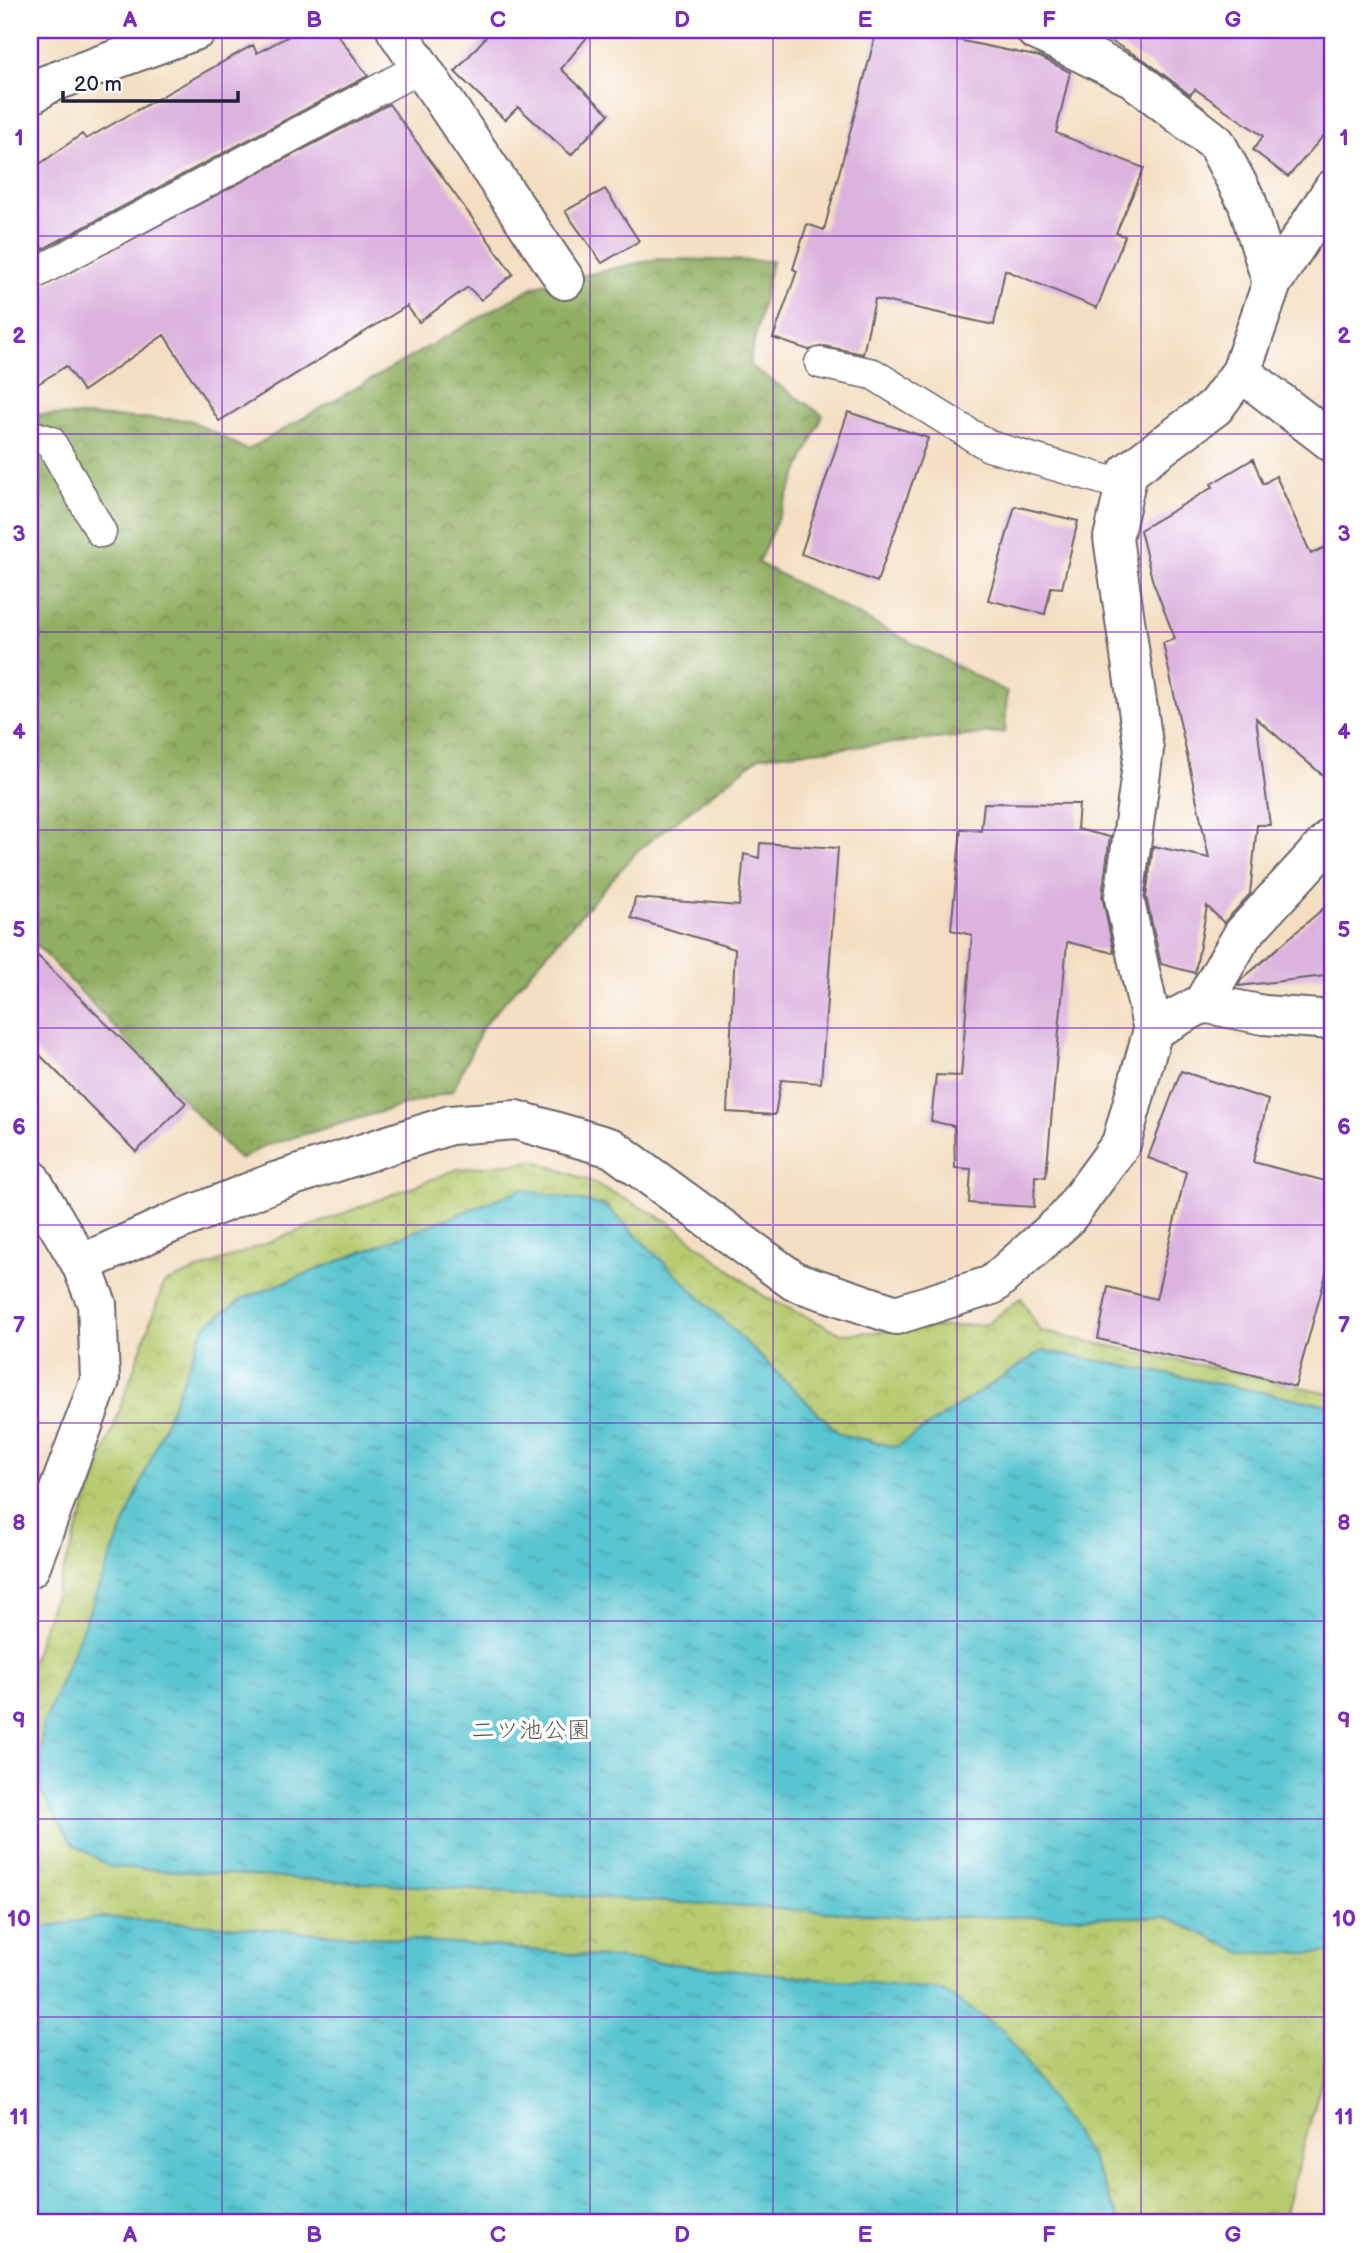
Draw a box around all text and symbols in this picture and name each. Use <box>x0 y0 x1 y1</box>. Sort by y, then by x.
text: A <box>122 6 138 34</box>
text: B <box>306 6 322 34</box>
text: C <box>490 6 506 34</box>
text: D <box>674 6 690 34</box>
text: E <box>858 6 873 34</box>
text: F <box>1042 6 1056 34</box>
text: G <box>1225 6 1242 34</box>
scale bar <box>63 60 238 104</box>
text: 20 m <box>74 72 122 97</box>
text: 1 <box>14 124 24 152</box>
text: 1 <box>1339 124 1349 152</box>
text: 2 <box>12 322 26 350</box>
text: 2 <box>1337 322 1351 350</box>
text: 3 <box>12 520 26 548</box>
text: 3 <box>1337 520 1351 548</box>
text: 4 <box>12 718 26 746</box>
text: 4 <box>1337 718 1351 746</box>
text: 5 <box>12 916 26 944</box>
text: 5 <box>1337 916 1351 944</box>
text: 6 <box>12 1113 26 1141</box>
text: 6 <box>1337 1113 1351 1141</box>
text: 7 <box>13 1311 26 1339</box>
text: 7 <box>1338 1311 1351 1339</box>
text: 8 <box>12 1509 26 1537</box>
text: 8 <box>1337 1509 1351 1537</box>
text: 9 <box>12 1707 26 1735</box>
text: 9 <box>1337 1707 1351 1735</box>
park label: 二ツ池公園 <box>471 1716 591 1745</box>
text: 10 <box>7 1905 31 1933</box>
text: 10 <box>1332 1905 1356 1933</box>
text: 11 <box>9 2103 29 2131</box>
text: 11 <box>1334 2103 1354 2131</box>
text: A <box>122 2221 138 2249</box>
text: B <box>306 2221 322 2249</box>
text: C <box>490 2221 506 2249</box>
text: D <box>674 2221 690 2249</box>
text: E <box>858 2221 873 2249</box>
text: F <box>1042 2221 1056 2249</box>
text: G <box>1225 2221 1242 2249</box>

